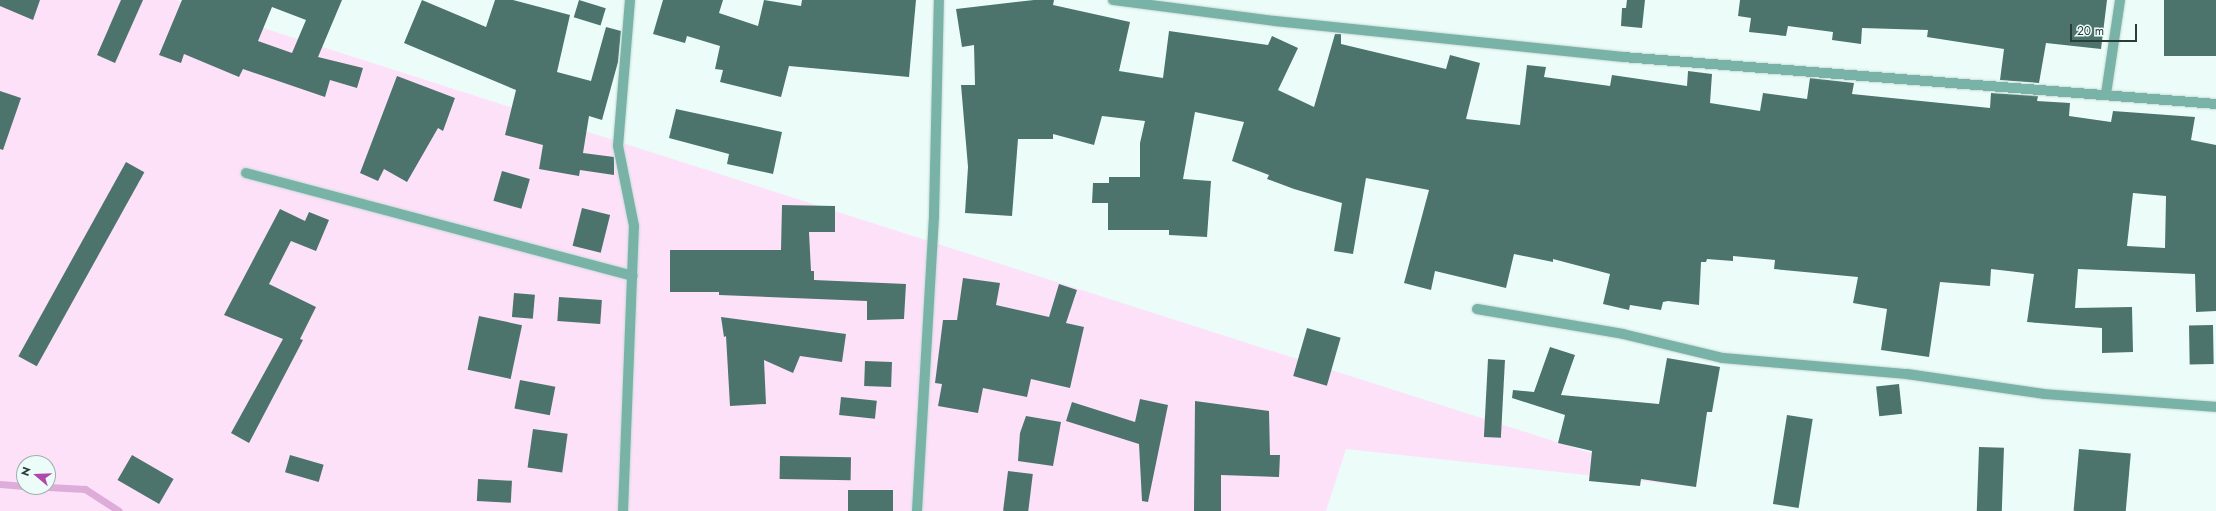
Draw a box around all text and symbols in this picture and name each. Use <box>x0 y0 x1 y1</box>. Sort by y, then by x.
scale bar <box>2072 16 2139 42</box>
text: 20 m <box>2077 22 2104 40</box>
north arrow <box>16 455 56 495</box>
text: N <box>17 465 35 478</box>

